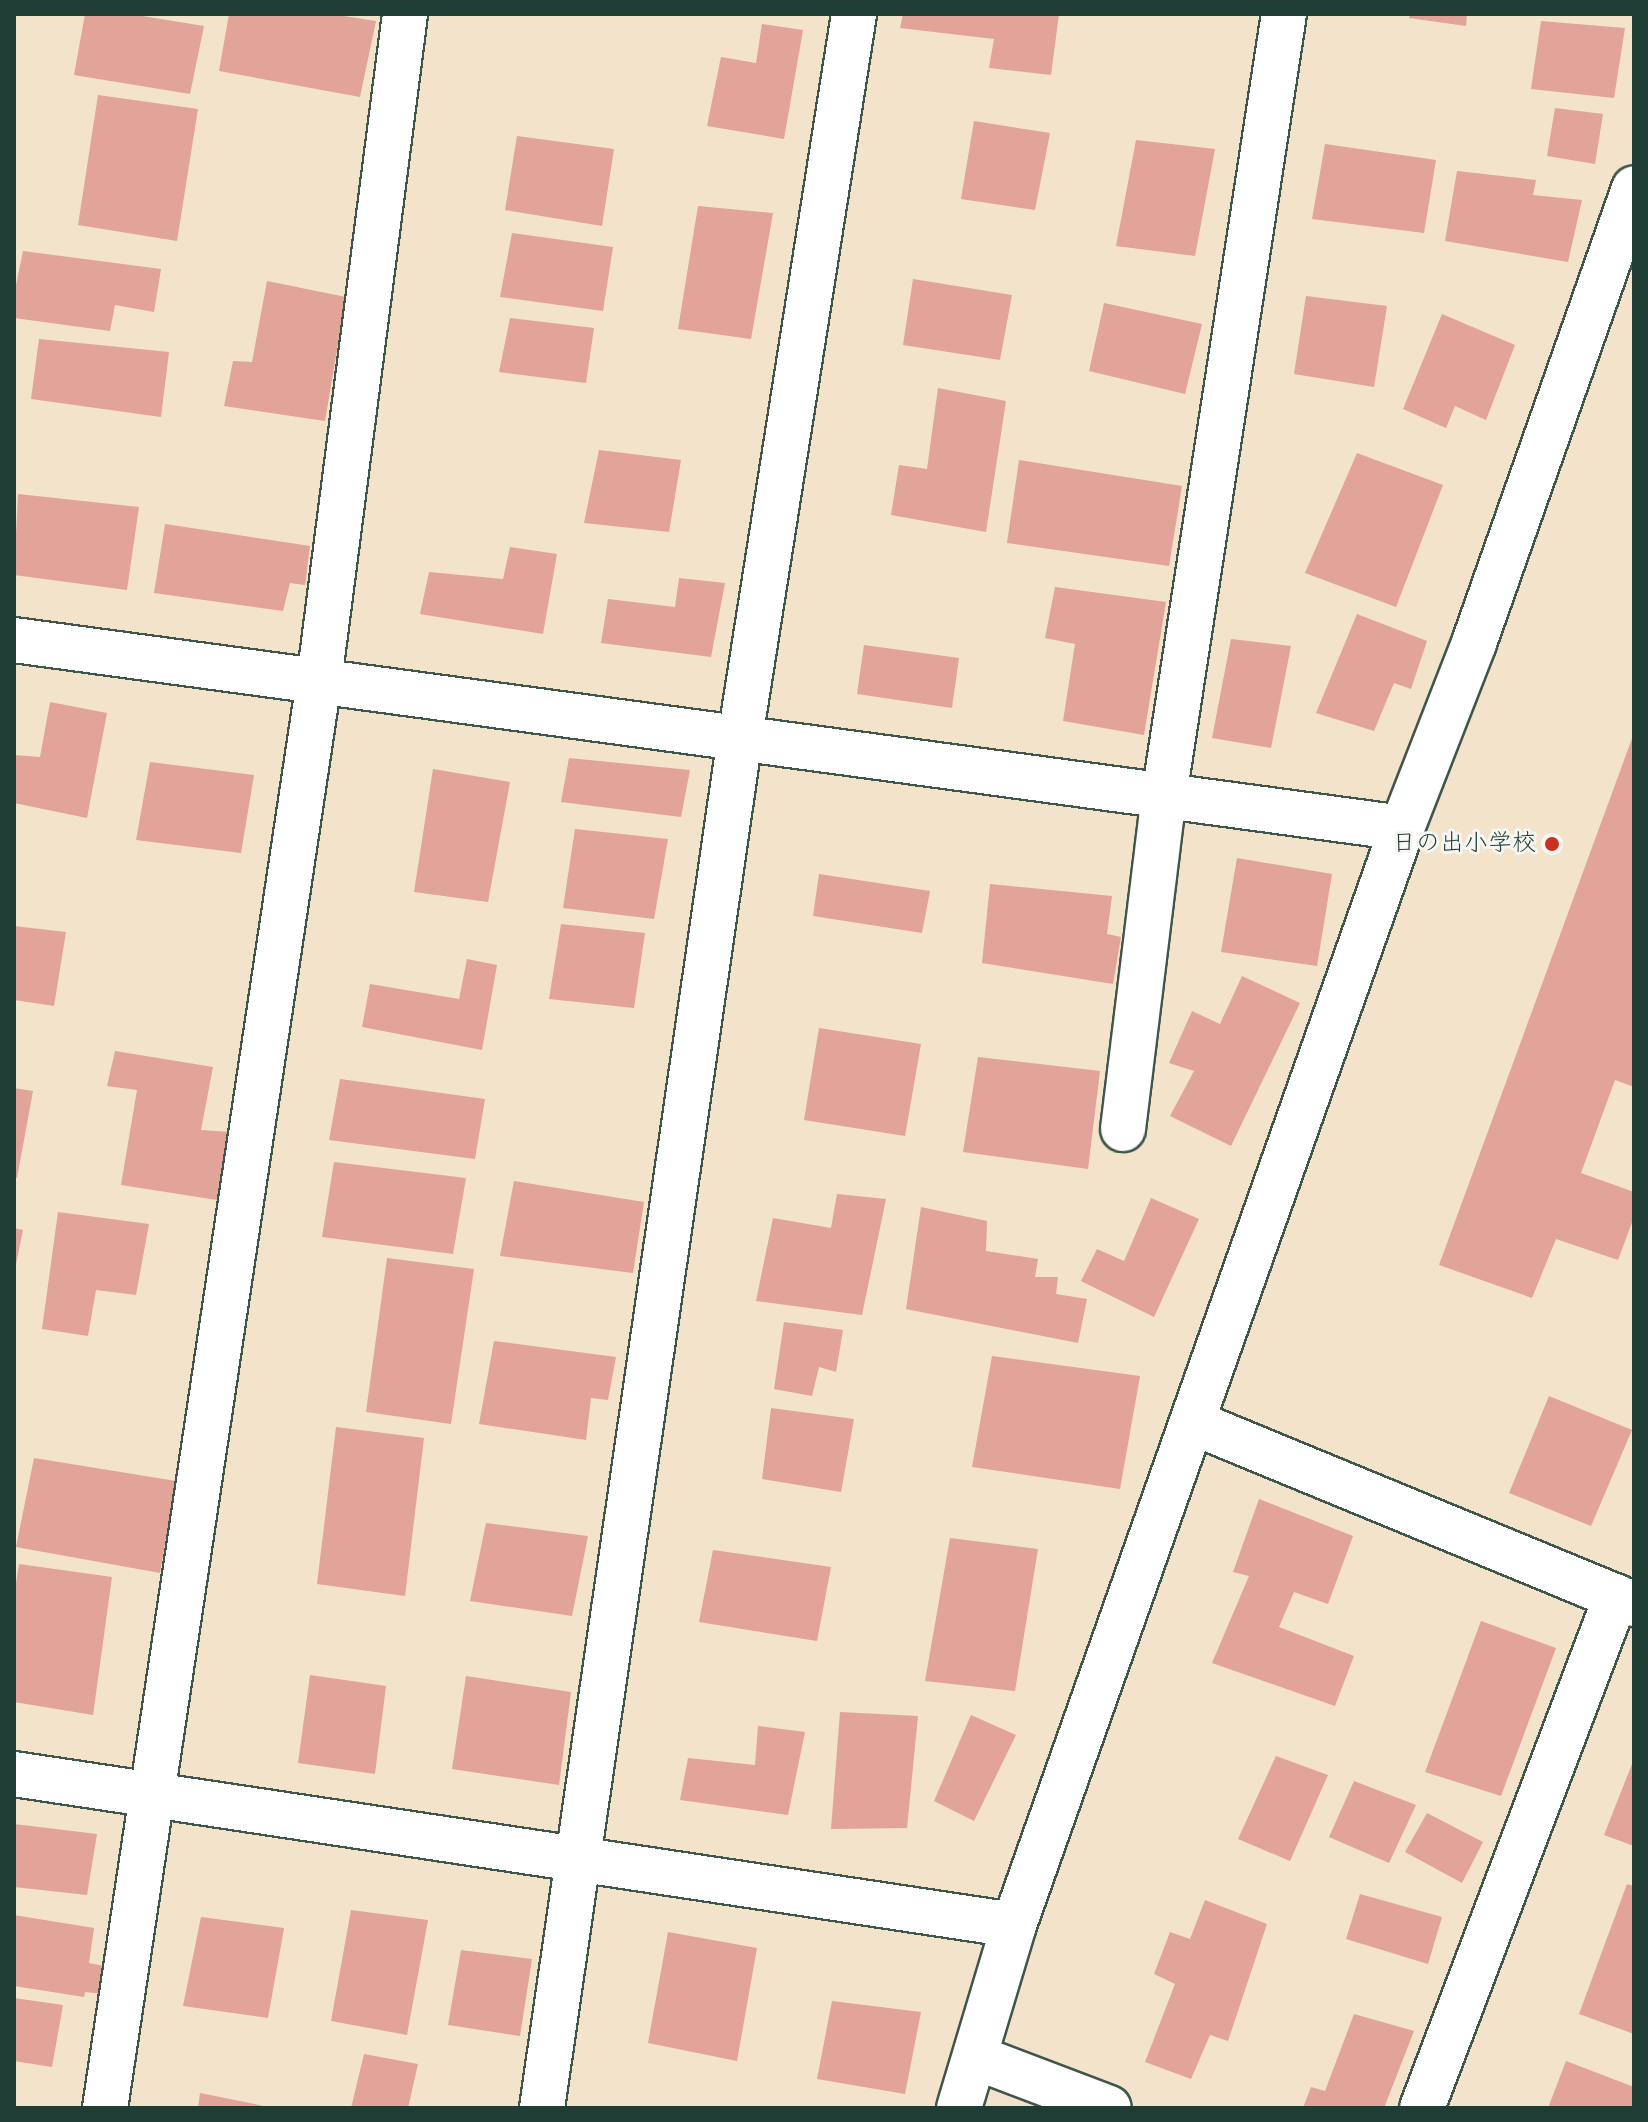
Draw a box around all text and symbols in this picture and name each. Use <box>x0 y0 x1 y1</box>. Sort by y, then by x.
place label: 日の出小学校 <box>1392 830 1536 858</box>
marker: 日の出小学校 <box>1543 835 1561 853</box>

